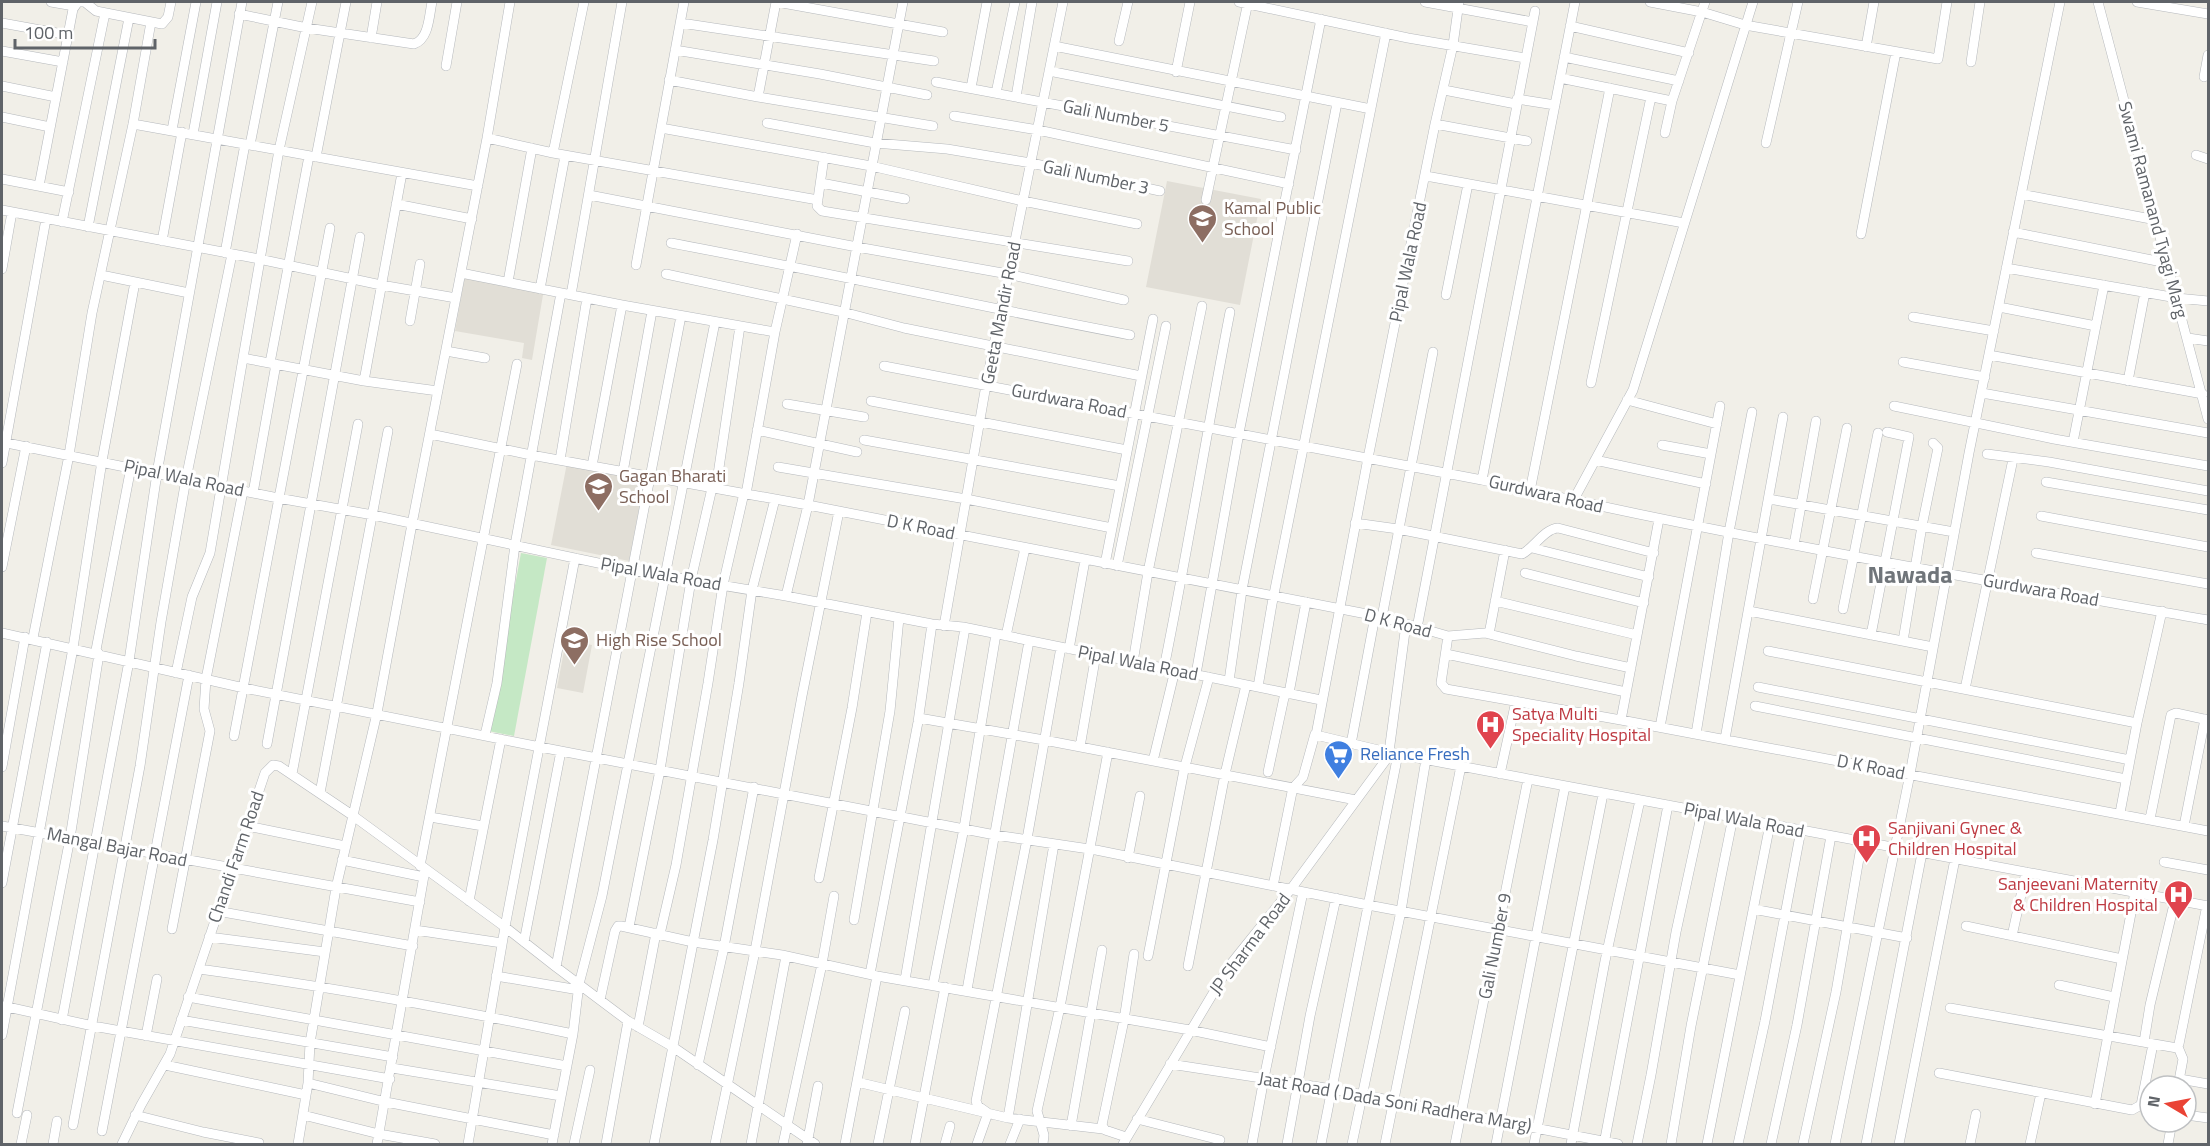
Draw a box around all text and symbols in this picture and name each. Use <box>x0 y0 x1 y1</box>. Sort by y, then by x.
scale bar <box>15 12 154 50</box>
text: 100 m <box>24 19 73 46</box>
street label: Gali Number 5 <box>1061 92 1172 139</box>
street label: Swami Ramanand Tyagi Marg <box>2112 98 2195 321</box>
street label: Gali Number 3 <box>1041 152 1152 201</box>
place label: Kamal Public School <box>1224 194 1321 242</box>
street label: Pipal Wala Road <box>1382 199 1433 324</box>
school or university icon: Kamal Public School <box>1187 202 1219 244</box>
street label: Geeta Mandir Road <box>973 239 1028 387</box>
street label: Gurdwara Road <box>1009 376 1129 425</box>
street label: Pipal Wala Road <box>122 452 247 503</box>
place label: Gagan Bharati School <box>619 462 726 510</box>
street label: Gurdwara Road <box>1486 467 1606 520</box>
school or university icon: Gagan Bharati School <box>582 470 614 512</box>
street label: D K Road <box>885 507 957 546</box>
street label: Pipal Wala Road <box>599 550 724 597</box>
district label: Nawada <box>1867 556 1953 592</box>
street label: Gurdwara Road <box>1981 566 2101 613</box>
street label: D K Road <box>1361 601 1435 644</box>
school or university icon: High Rise School <box>559 624 591 666</box>
place label: High Rise School <box>596 626 722 653</box>
street label: Pipal Wala Road <box>1076 638 1201 687</box>
place label: Satya Multi Speciality Hospital <box>1512 700 1651 748</box>
hospital icon: Satya Multi Speciality Hospital <box>1475 708 1507 750</box>
supermarket icon: Reliance Fresh <box>1323 738 1355 780</box>
place label: Reliance Fresh <box>1360 740 1470 767</box>
street label: D K Road <box>1835 747 1907 786</box>
street label: Chandi Farm Road <box>200 787 271 926</box>
street label: Pipal Wala Road <box>1682 795 1807 844</box>
place label: Sanjivani Gynec & Children Hospital <box>1888 814 2023 862</box>
street label: Mangal Bajar Road <box>45 820 190 873</box>
hospital icon: Sanjivani Gynec & Children Hospital <box>1851 822 1883 864</box>
place label: Sanjeevani Maternity & Children Hospital <box>1998 870 2158 918</box>
hospital icon: Sanjeevani Maternity & Children Hospital <box>2163 878 2195 920</box>
street label: JP Sharma Road <box>1202 887 1297 1000</box>
street label: Gali Number 9 <box>1471 890 1518 1001</box>
street label: Jaat Road ( Dada Soni Radhera Marg) <box>1256 1064 1534 1139</box>
north arrow <box>2138 1074 2198 1134</box>
text: N <box>2140 1094 2166 1109</box>

